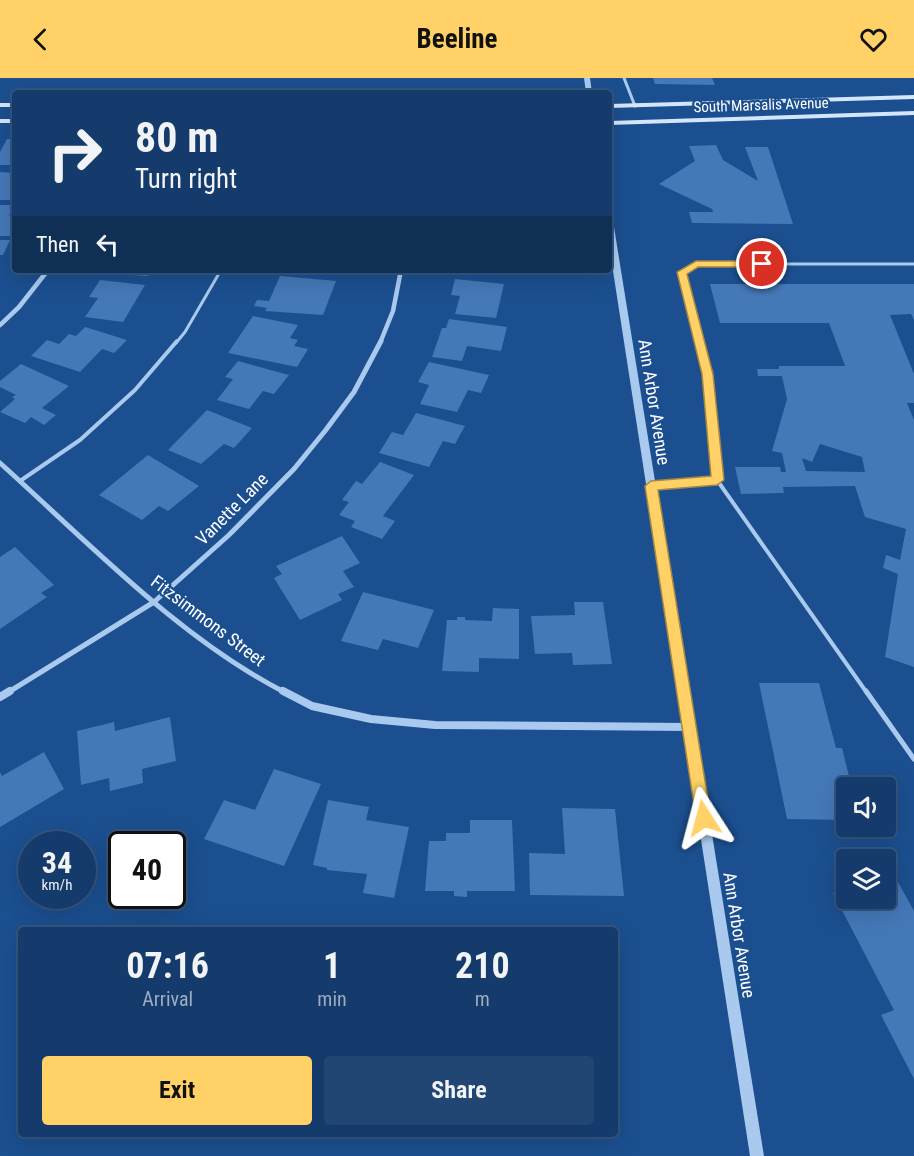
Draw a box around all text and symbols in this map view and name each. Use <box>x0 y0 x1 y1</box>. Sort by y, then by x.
icon: back <box>24 23 57 56</box>
text: Beeline <box>417 23 497 55</box>
icon: heart <box>857 23 890 56</box>
street label: South Marsalis Avenue <box>693 94 829 116</box>
text: 80 m <box>135 113 218 162</box>
icon: right <box>36 114 114 192</box>
text: Turn right <box>135 163 237 195</box>
icon: left <box>91 228 124 261</box>
text: Then <box>36 232 79 257</box>
pin <box>736 238 787 289</box>
icon: arrive <box>745 247 778 280</box>
street label: Ann Arbor Avenue <box>634 337 675 466</box>
street label: Vanette Lane <box>191 468 272 549</box>
street label: Fitzsimmons Street <box>147 571 270 670</box>
map controls <box>836 777 896 909</box>
button: sound <box>836 777 896 837</box>
position arrow <box>672 786 736 850</box>
speed limit sign: 40 <box>108 831 186 909</box>
text: 34 <box>42 845 72 880</box>
button: layers <box>836 849 896 909</box>
street label: Ann Arbor Avenue <box>719 870 760 999</box>
text: km/h <box>42 876 72 894</box>
text: 07:16 <box>126 945 209 987</box>
text: 1 <box>323 945 341 987</box>
text: 210 <box>455 945 510 987</box>
text: Arrival <box>142 987 193 1011</box>
text: min <box>317 987 347 1011</box>
text: m <box>475 987 490 1011</box>
button: Exit <box>42 1056 312 1125</box>
button: Share <box>324 1056 594 1125</box>

